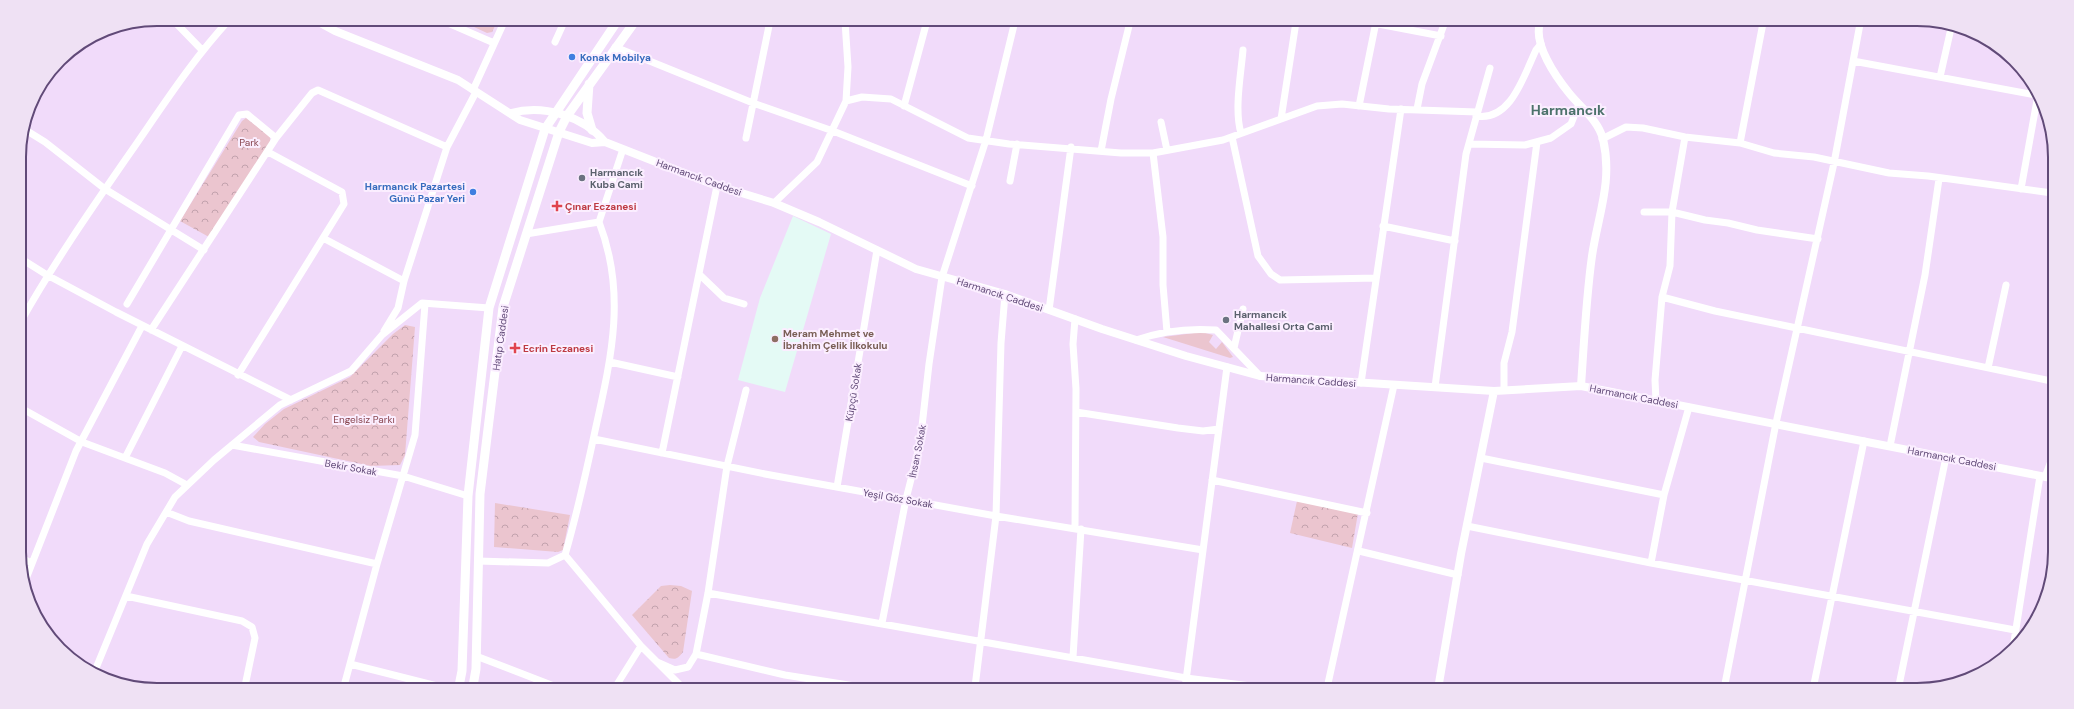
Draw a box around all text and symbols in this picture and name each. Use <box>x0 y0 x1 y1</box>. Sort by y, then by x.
place label: Konak Mobilya <box>580 51 651 64</box>
marker: Konak Mobilya <box>567 52 577 62</box>
district label: Harmancık <box>1531 101 1605 119</box>
park label: Park <box>239 136 259 149</box>
street label: Harmancık Caddesi <box>654 156 743 199</box>
place label: Harmancık Kuba Cami <box>590 166 643 191</box>
marker: Harmancık Kuba Cami <box>577 173 587 183</box>
place label: Harmancık Pazartesi Günü Pazar Yeri <box>365 180 465 205</box>
marker: Harmancık Pazartesi Günü Pazar Yeri <box>468 187 478 197</box>
place label: Çınar Eczanesi <box>565 200 637 213</box>
marker: Çınar Eczanesi <box>552 201 562 211</box>
street label: Harmancık Caddesi <box>955 274 1045 315</box>
street label: Hatıp Caddesi <box>490 305 511 371</box>
place label: Harmancık Mahallesi Orta Cami <box>1234 308 1333 333</box>
marker: Harmancık Mahallesi Orta Cami <box>1221 315 1231 325</box>
place label: Meram Mehmet ve İbrahim Çelik İlkokulu <box>783 327 887 352</box>
marker: Meram Mehmet ve İbrahim Çelik İlkokulu <box>770 334 780 344</box>
place label: Ecrin Eczanesi <box>523 342 593 355</box>
marker: Ecrin Eczanesi <box>510 343 520 353</box>
street label: Küpçü Sokak <box>842 362 865 422</box>
street label: Harmancık Caddesi <box>1266 371 1356 390</box>
street label: Harmancık Caddesi <box>1589 382 1679 411</box>
park label: Engelsiz Parkı <box>333 413 395 426</box>
street label: İhsan Sokak <box>906 423 929 479</box>
street label: Harmancık Caddesi <box>1907 444 1997 473</box>
street label: Bekir Sokak <box>324 457 378 478</box>
street label: Yeşil Göz Sokak <box>862 486 934 511</box>

